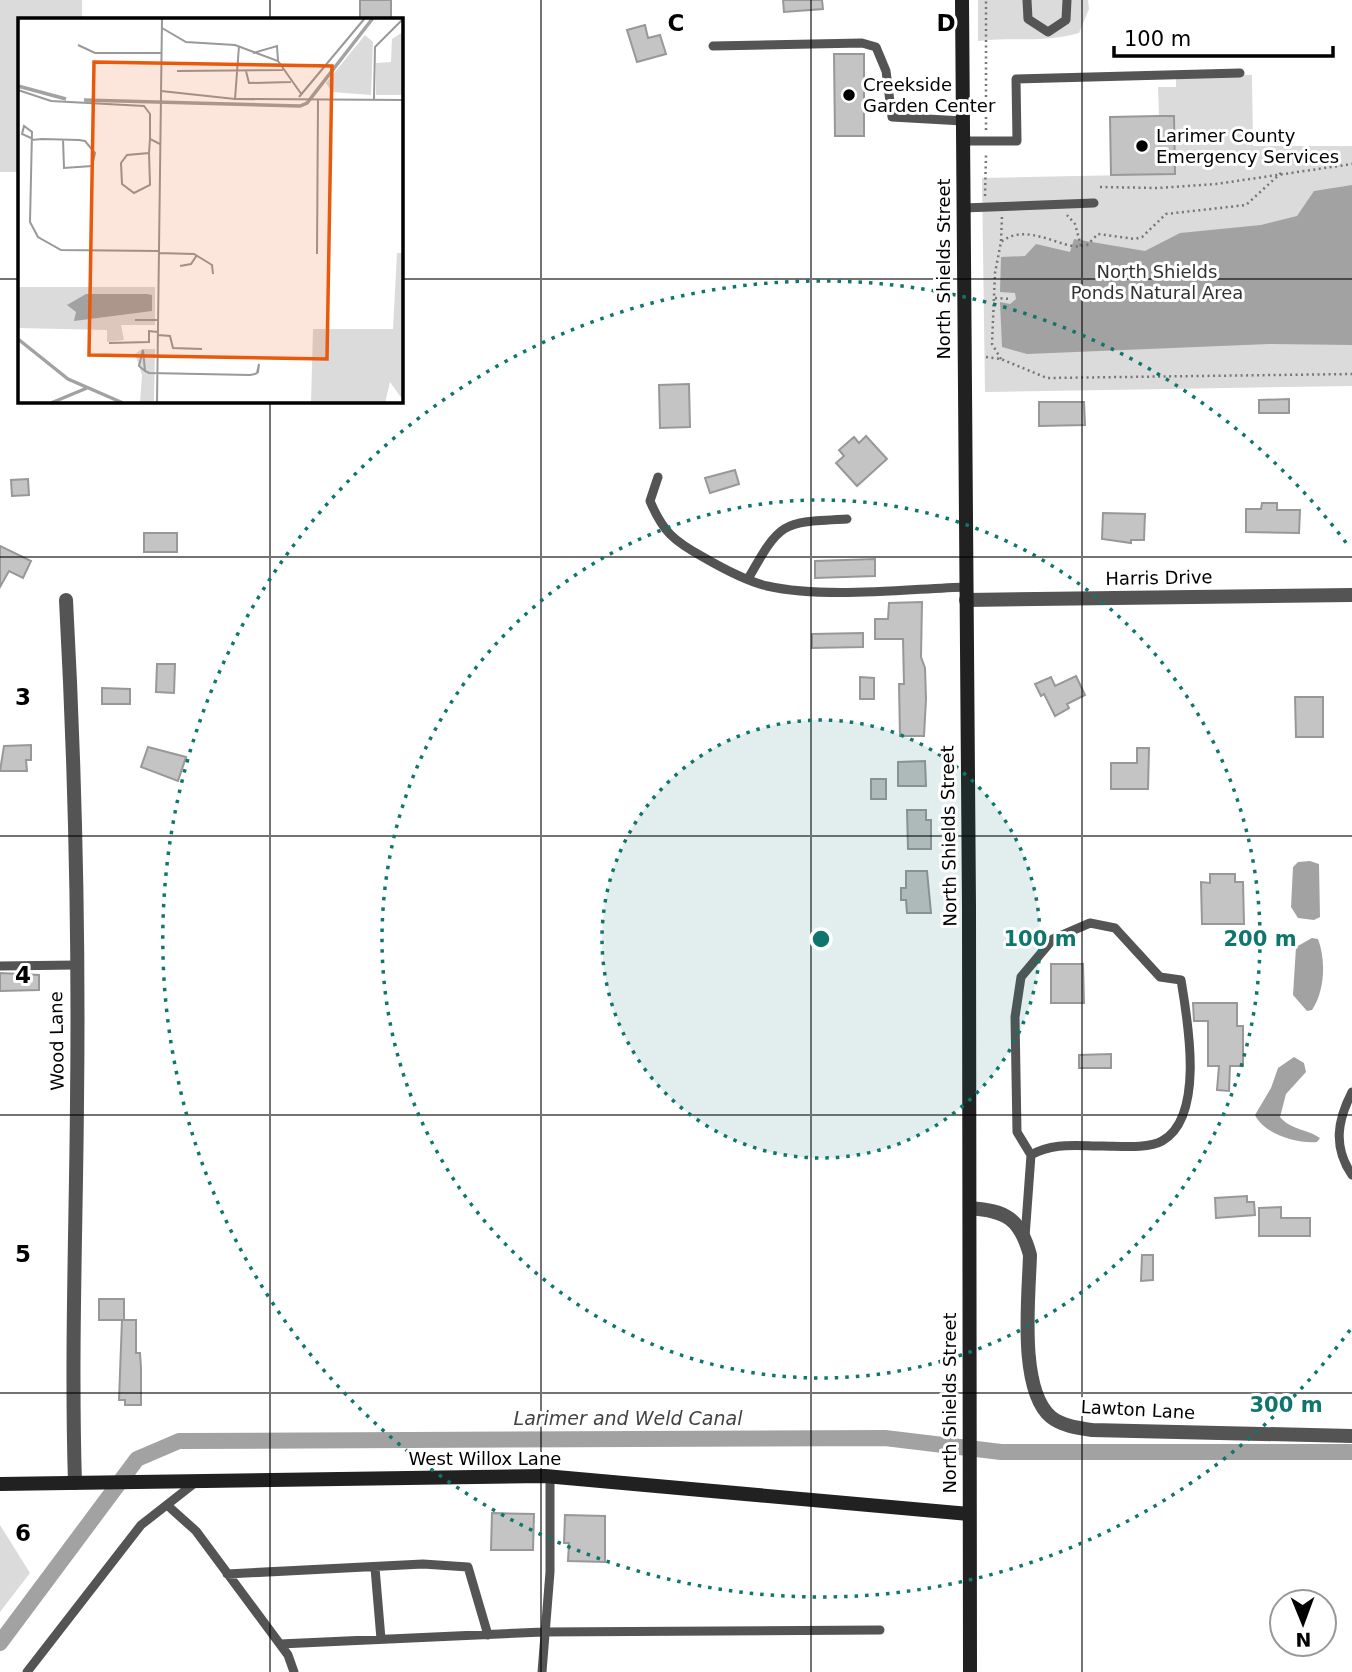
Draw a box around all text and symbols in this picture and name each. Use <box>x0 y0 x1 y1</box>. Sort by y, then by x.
text: C <box>668 10 684 36</box>
text: D <box>936 10 956 36</box>
scale bar <box>1114 14 1333 58</box>
inset map <box>18 18 402 402</box>
text: 100 m <box>1124 27 1191 51</box>
place label: Creekside Garden Center <box>863 74 996 116</box>
marker: Creekside Garden Center <box>841 87 857 103</box>
place label: Larimer County Emergency Services <box>1156 125 1339 167</box>
marker: Larimer County Emergency Services <box>1134 138 1150 154</box>
street label: North Shields Street <box>933 178 954 360</box>
park label: North Shields Ponds Natural Area <box>1071 261 1243 303</box>
street label: Harris Drive <box>1105 566 1213 589</box>
text: 3 <box>15 684 31 710</box>
street label: North Shields Street <box>936 745 961 927</box>
centre of rings <box>809 927 833 951</box>
text: 100 m <box>1003 927 1077 951</box>
text: 200 m <box>1223 927 1297 951</box>
text: 4 <box>15 962 31 988</box>
street label: Wood Lane <box>45 991 68 1091</box>
text: 5 <box>15 1241 31 1267</box>
street label: North Shields Street <box>939 1312 960 1494</box>
text: 300 m <box>1249 1393 1323 1417</box>
street label: Lawton Lane <box>1080 1396 1196 1423</box>
water label: Larimer and Weld Canal <box>514 1407 743 1429</box>
street label: West Willox Lane <box>409 1448 561 1469</box>
text: 6 <box>15 1520 31 1546</box>
north arrow <box>1268 1588 1338 1658</box>
text: N <box>1295 1629 1311 1651</box>

